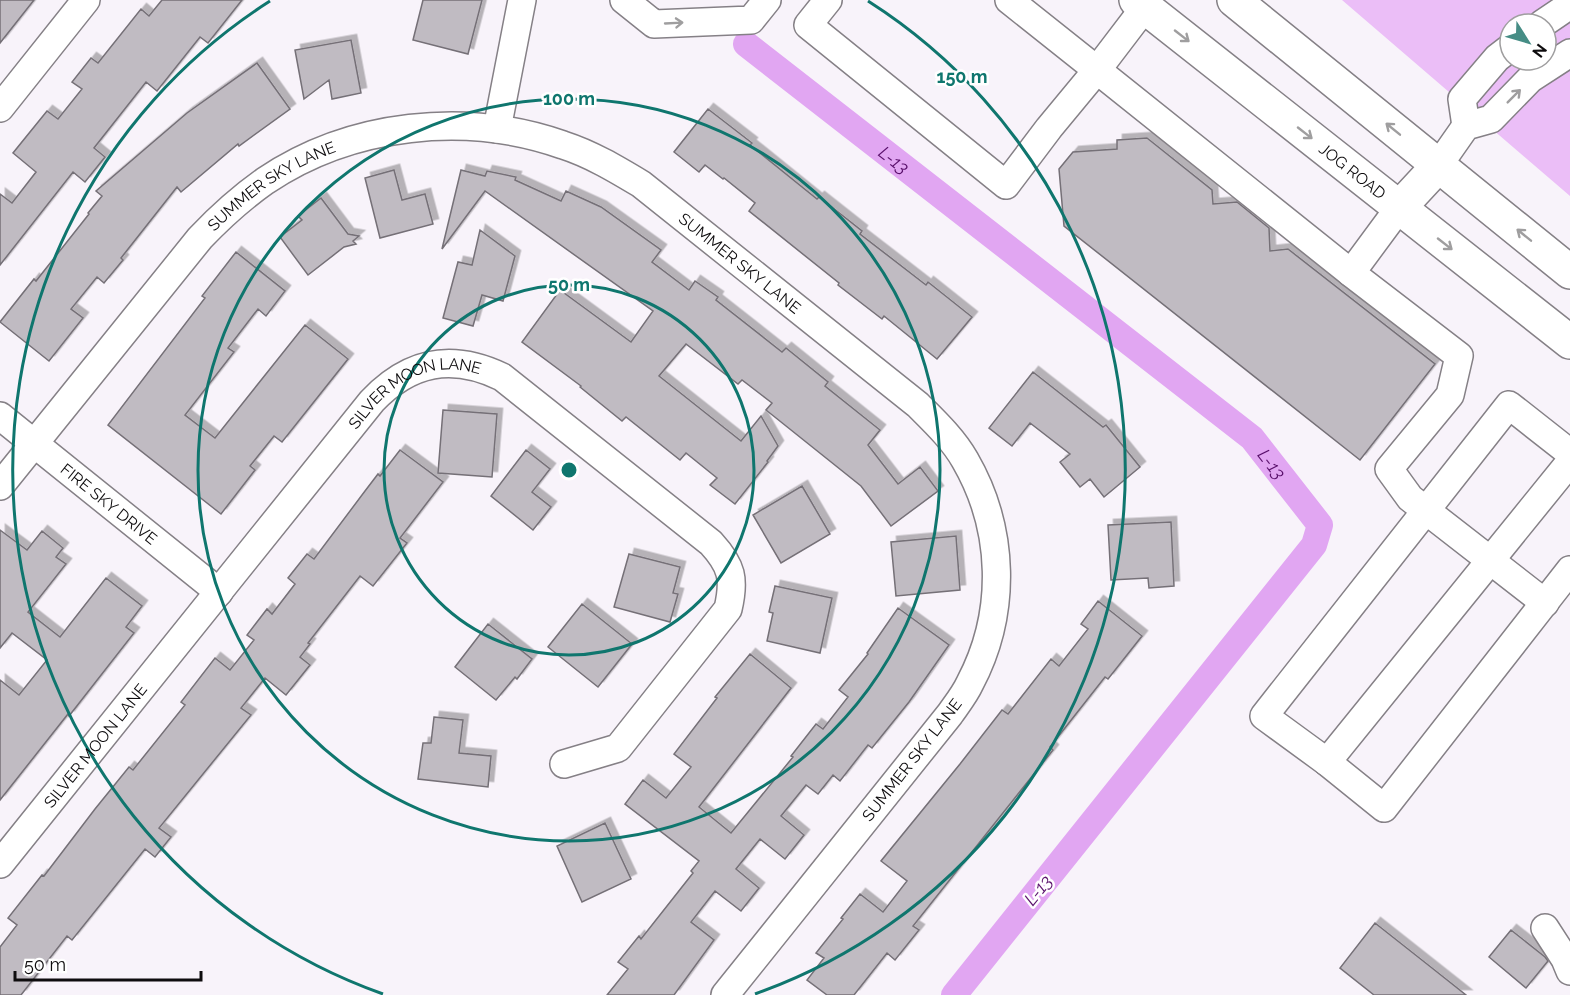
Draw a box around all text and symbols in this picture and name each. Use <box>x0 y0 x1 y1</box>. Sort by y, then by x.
north arrow <box>1498 12 1558 72</box>
one-way arrow <box>663 18 683 29</box>
one-way arrow <box>1174 30 1190 43</box>
text: N <box>1528 40 1551 61</box>
text: 150 m <box>937 66 988 87</box>
text: 100 m <box>543 88 595 109</box>
one-way arrow <box>1506 89 1521 103</box>
one-way arrow <box>1385 122 1401 135</box>
one-way arrow <box>1296 126 1312 139</box>
street label: SUMMER SKY LANE <box>203 137 338 235</box>
street label: JOG ROAD <box>1316 139 1390 203</box>
water label: L-13 <box>875 141 914 178</box>
street label: SUMMER SKY LANE <box>675 209 805 317</box>
one-way arrow <box>1517 229 1533 242</box>
one-way arrow <box>1437 237 1453 250</box>
text: 50 m <box>548 274 590 295</box>
street label: SILVER MOON LANE <box>344 354 484 432</box>
water label: L-13 <box>1254 445 1290 483</box>
street label: FIRE SKY DRIVE <box>57 459 161 548</box>
centre of rings <box>559 460 579 480</box>
street label: SILVER MOON LANE <box>40 680 151 811</box>
street label: SUMMER SKY LANE <box>858 695 966 825</box>
water label: L-13 <box>1020 871 1056 909</box>
scale bar <box>15 944 201 982</box>
text: 50 m <box>24 954 66 975</box>

